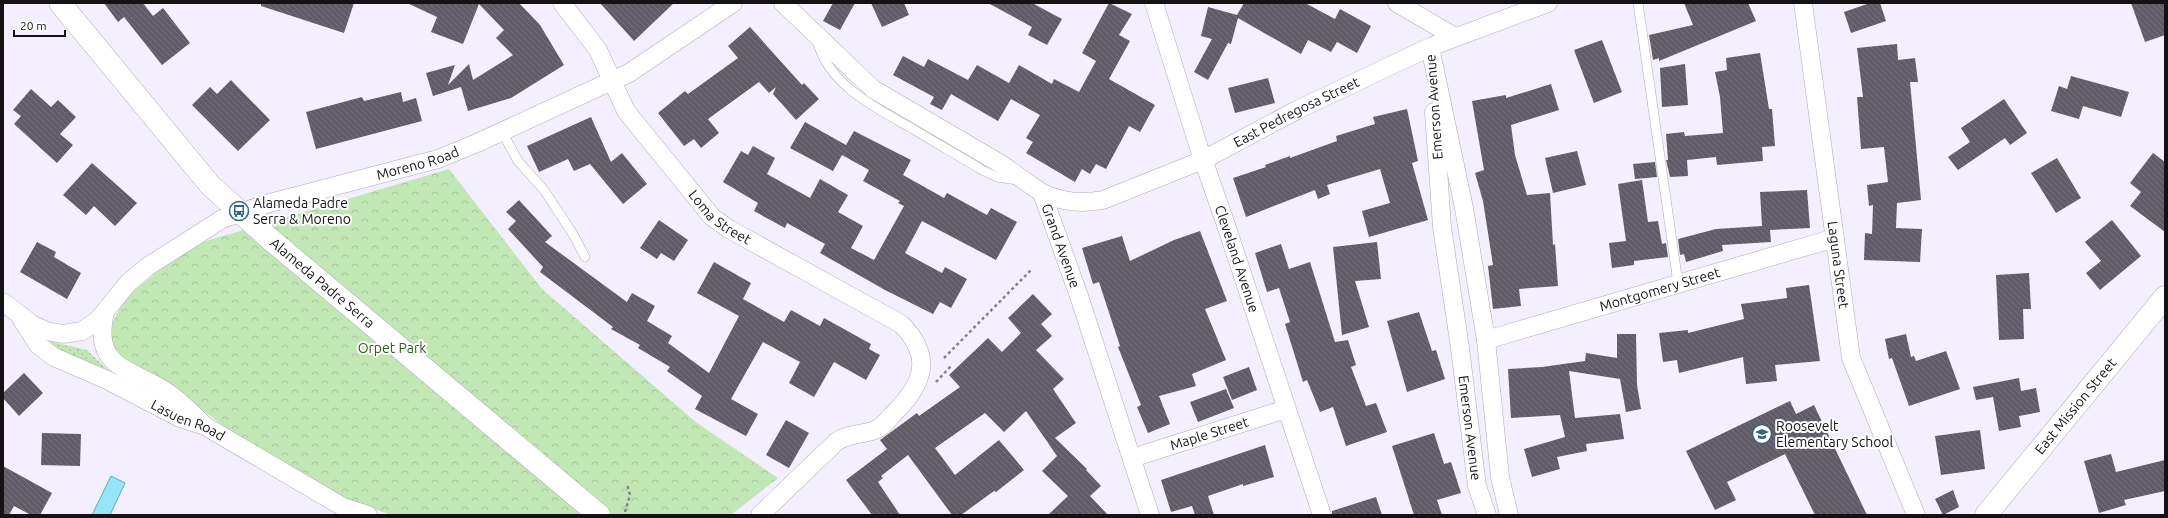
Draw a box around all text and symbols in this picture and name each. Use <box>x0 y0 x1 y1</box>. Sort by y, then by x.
scale bar <box>14 12 65 38</box>
text: 20 m <box>20 19 47 32</box>
street label: Emerson Avenue <box>1422 54 1446 160</box>
street label: East Pedregosa Street <box>1231 73 1362 150</box>
street label: Moreno Road <box>375 143 461 183</box>
street label: Loma Street <box>685 187 754 248</box>
place label: Alameda Padre Serra & Moreno <box>253 195 351 227</box>
bus stop icon: Alameda Padre Serra & Moreno <box>228 200 250 222</box>
street label: Grand Avenue <box>1038 201 1083 290</box>
street label: Cleveland Avenue <box>1212 203 1262 314</box>
street label: Laguna Street <box>1825 220 1852 310</box>
street label: Alameda Padre Serra <box>267 235 378 331</box>
street label: Montgomery Street <box>1598 264 1722 314</box>
park label: Orpet Park <box>358 340 426 356</box>
street label: East Mission Street <box>2031 354 2120 457</box>
street label: Emerson Avenue <box>1455 374 1484 481</box>
street label: Lasuen Road <box>148 396 228 444</box>
street label: Maple Street <box>1168 413 1251 453</box>
place label: Roosevelt Elementary School <box>1776 418 1894 450</box>
school or university icon: Roosevelt Elementary School <box>1751 423 1773 445</box>

